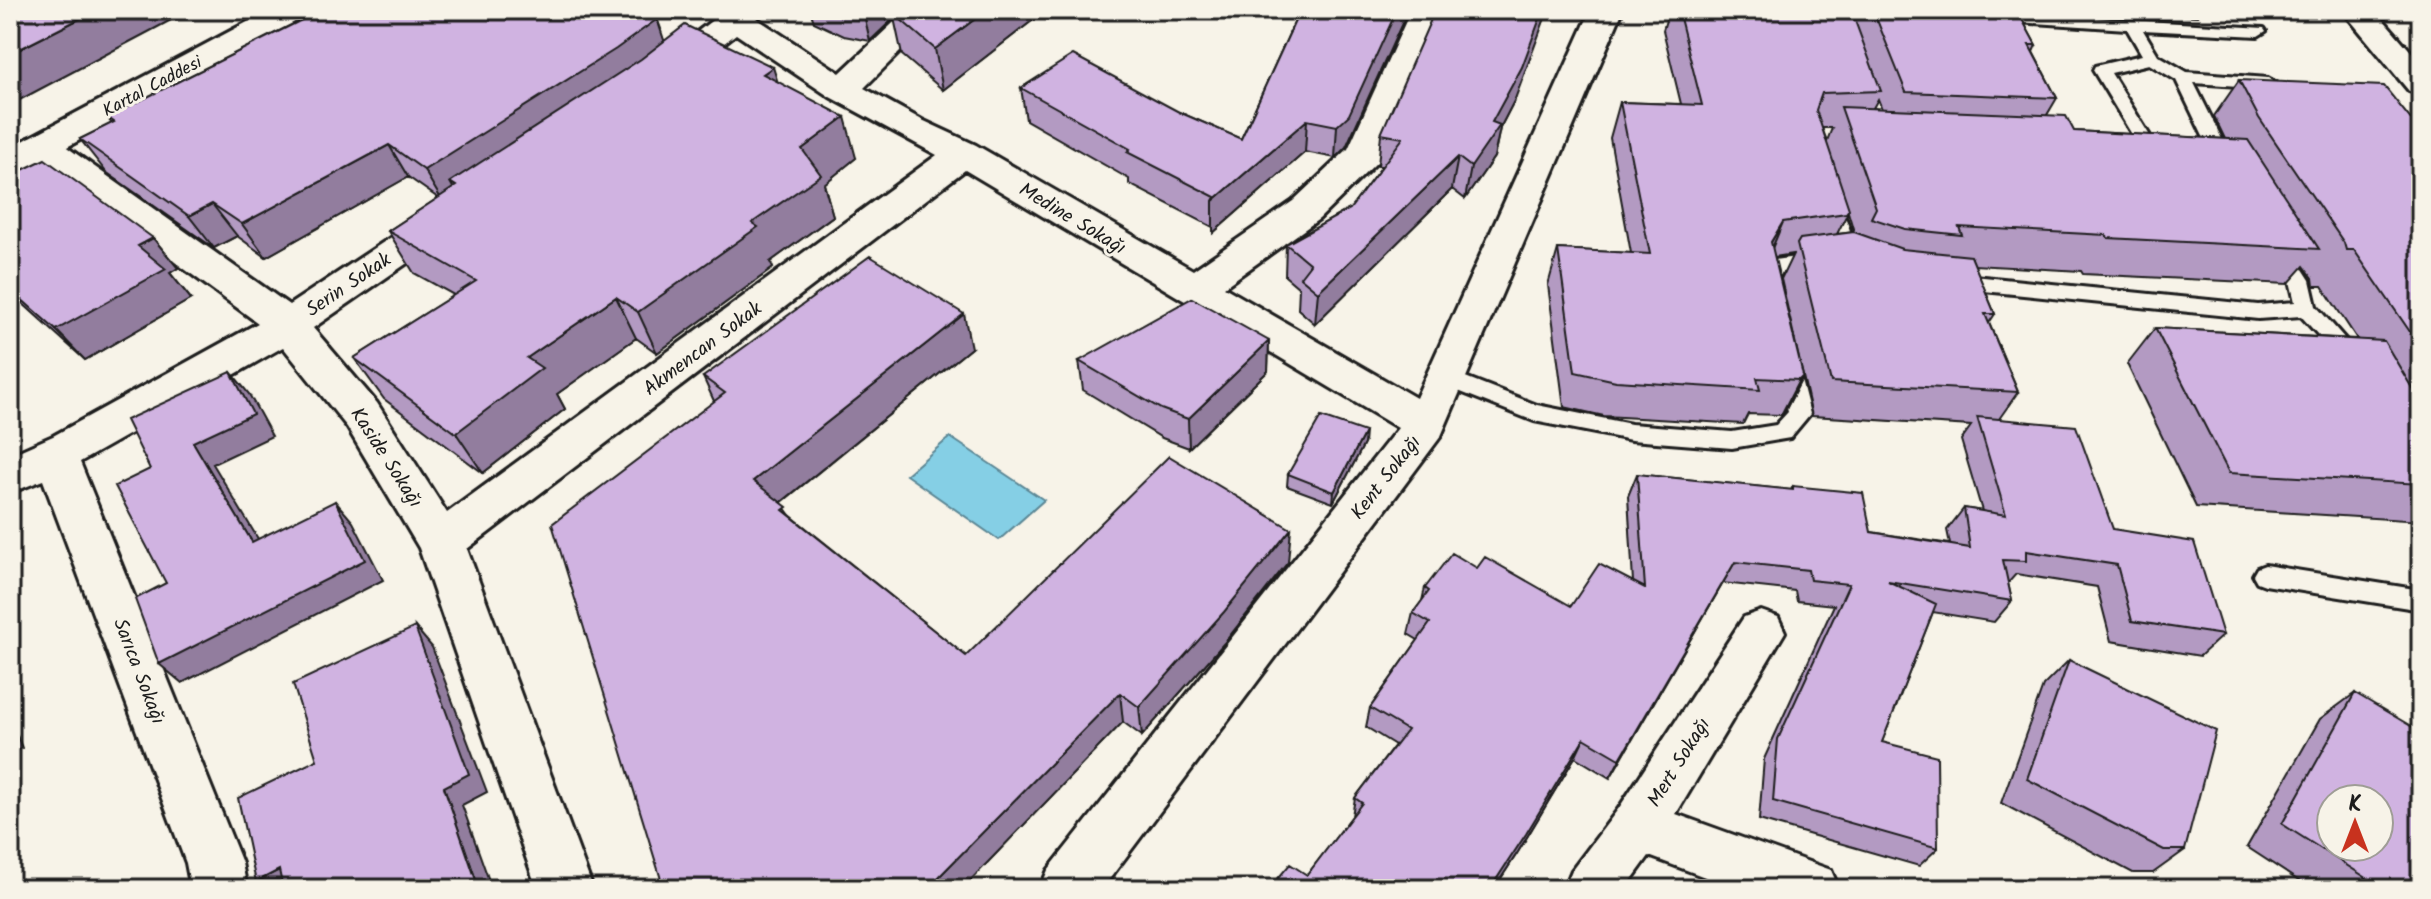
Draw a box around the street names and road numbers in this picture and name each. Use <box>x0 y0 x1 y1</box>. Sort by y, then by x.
street label: Kartal Caddesi <box>98 49 208 126</box>
street label: Medine Sokağı <box>1012 175 1132 264</box>
street label: Serin Sokak <box>300 245 399 326</box>
street label: Akmencan Sokak <box>637 294 770 405</box>
street label: Kaside Sokağı <box>341 401 430 515</box>
street label: Kent Sokağı <box>1343 429 1430 528</box>
street label: Sarıca Sokağı <box>103 614 173 729</box>
street label: Mert Sokağı <box>1640 712 1720 814</box>

